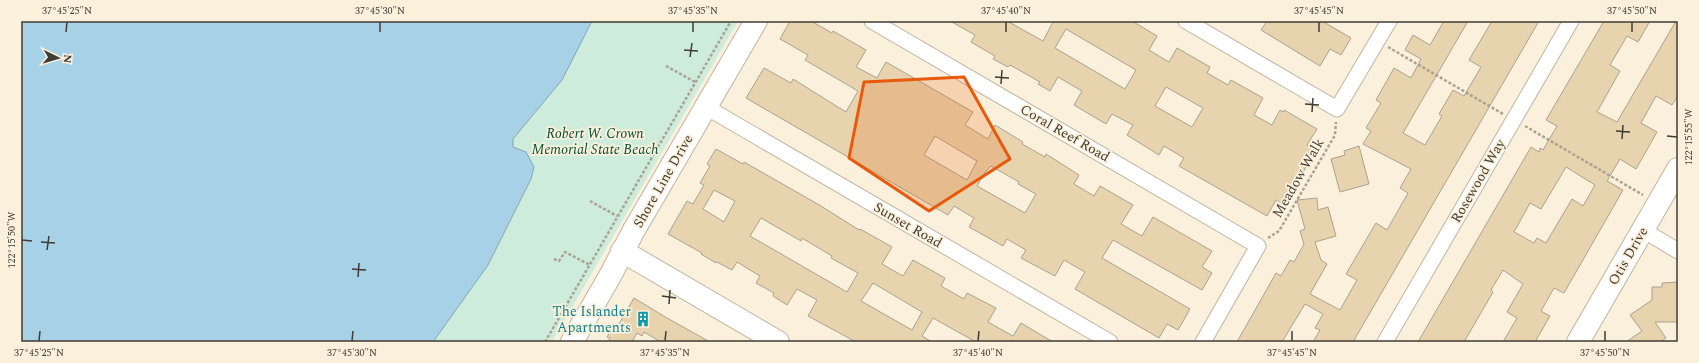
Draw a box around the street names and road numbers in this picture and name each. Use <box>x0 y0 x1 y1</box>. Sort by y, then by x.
street label: Coral Reef Road <box>1016 99 1114 167</box>
street label: Shore Line Drive <box>628 130 698 232</box>
street label: Meadow Walk <box>1267 134 1329 222</box>
street label: Rosewood Way <box>1445 134 1511 227</box>
street label: Sunset Road <box>870 197 946 253</box>
street label: Otis Drive <box>1603 223 1653 289</box>

